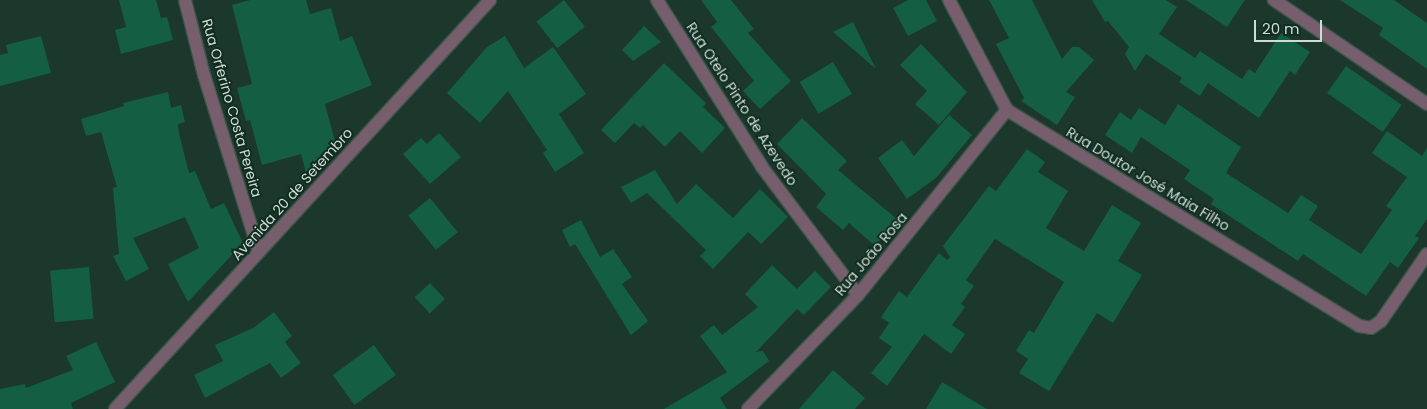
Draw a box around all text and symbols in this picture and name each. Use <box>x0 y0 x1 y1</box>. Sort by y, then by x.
scale bar <box>1257 10 1324 42</box>
street label: Rua Orferino Costa Pereira <box>198 17 266 199</box>
text: 20 m <box>1262 18 1300 39</box>
street label: Rua Otelo Pinto de Azevedo <box>683 19 801 189</box>
street label: Rua Doutor José Maia Filho <box>1063 123 1233 235</box>
street label: Avenida 20 de Setembro <box>228 124 356 264</box>
street label: Rua João Rosa <box>831 209 911 299</box>

